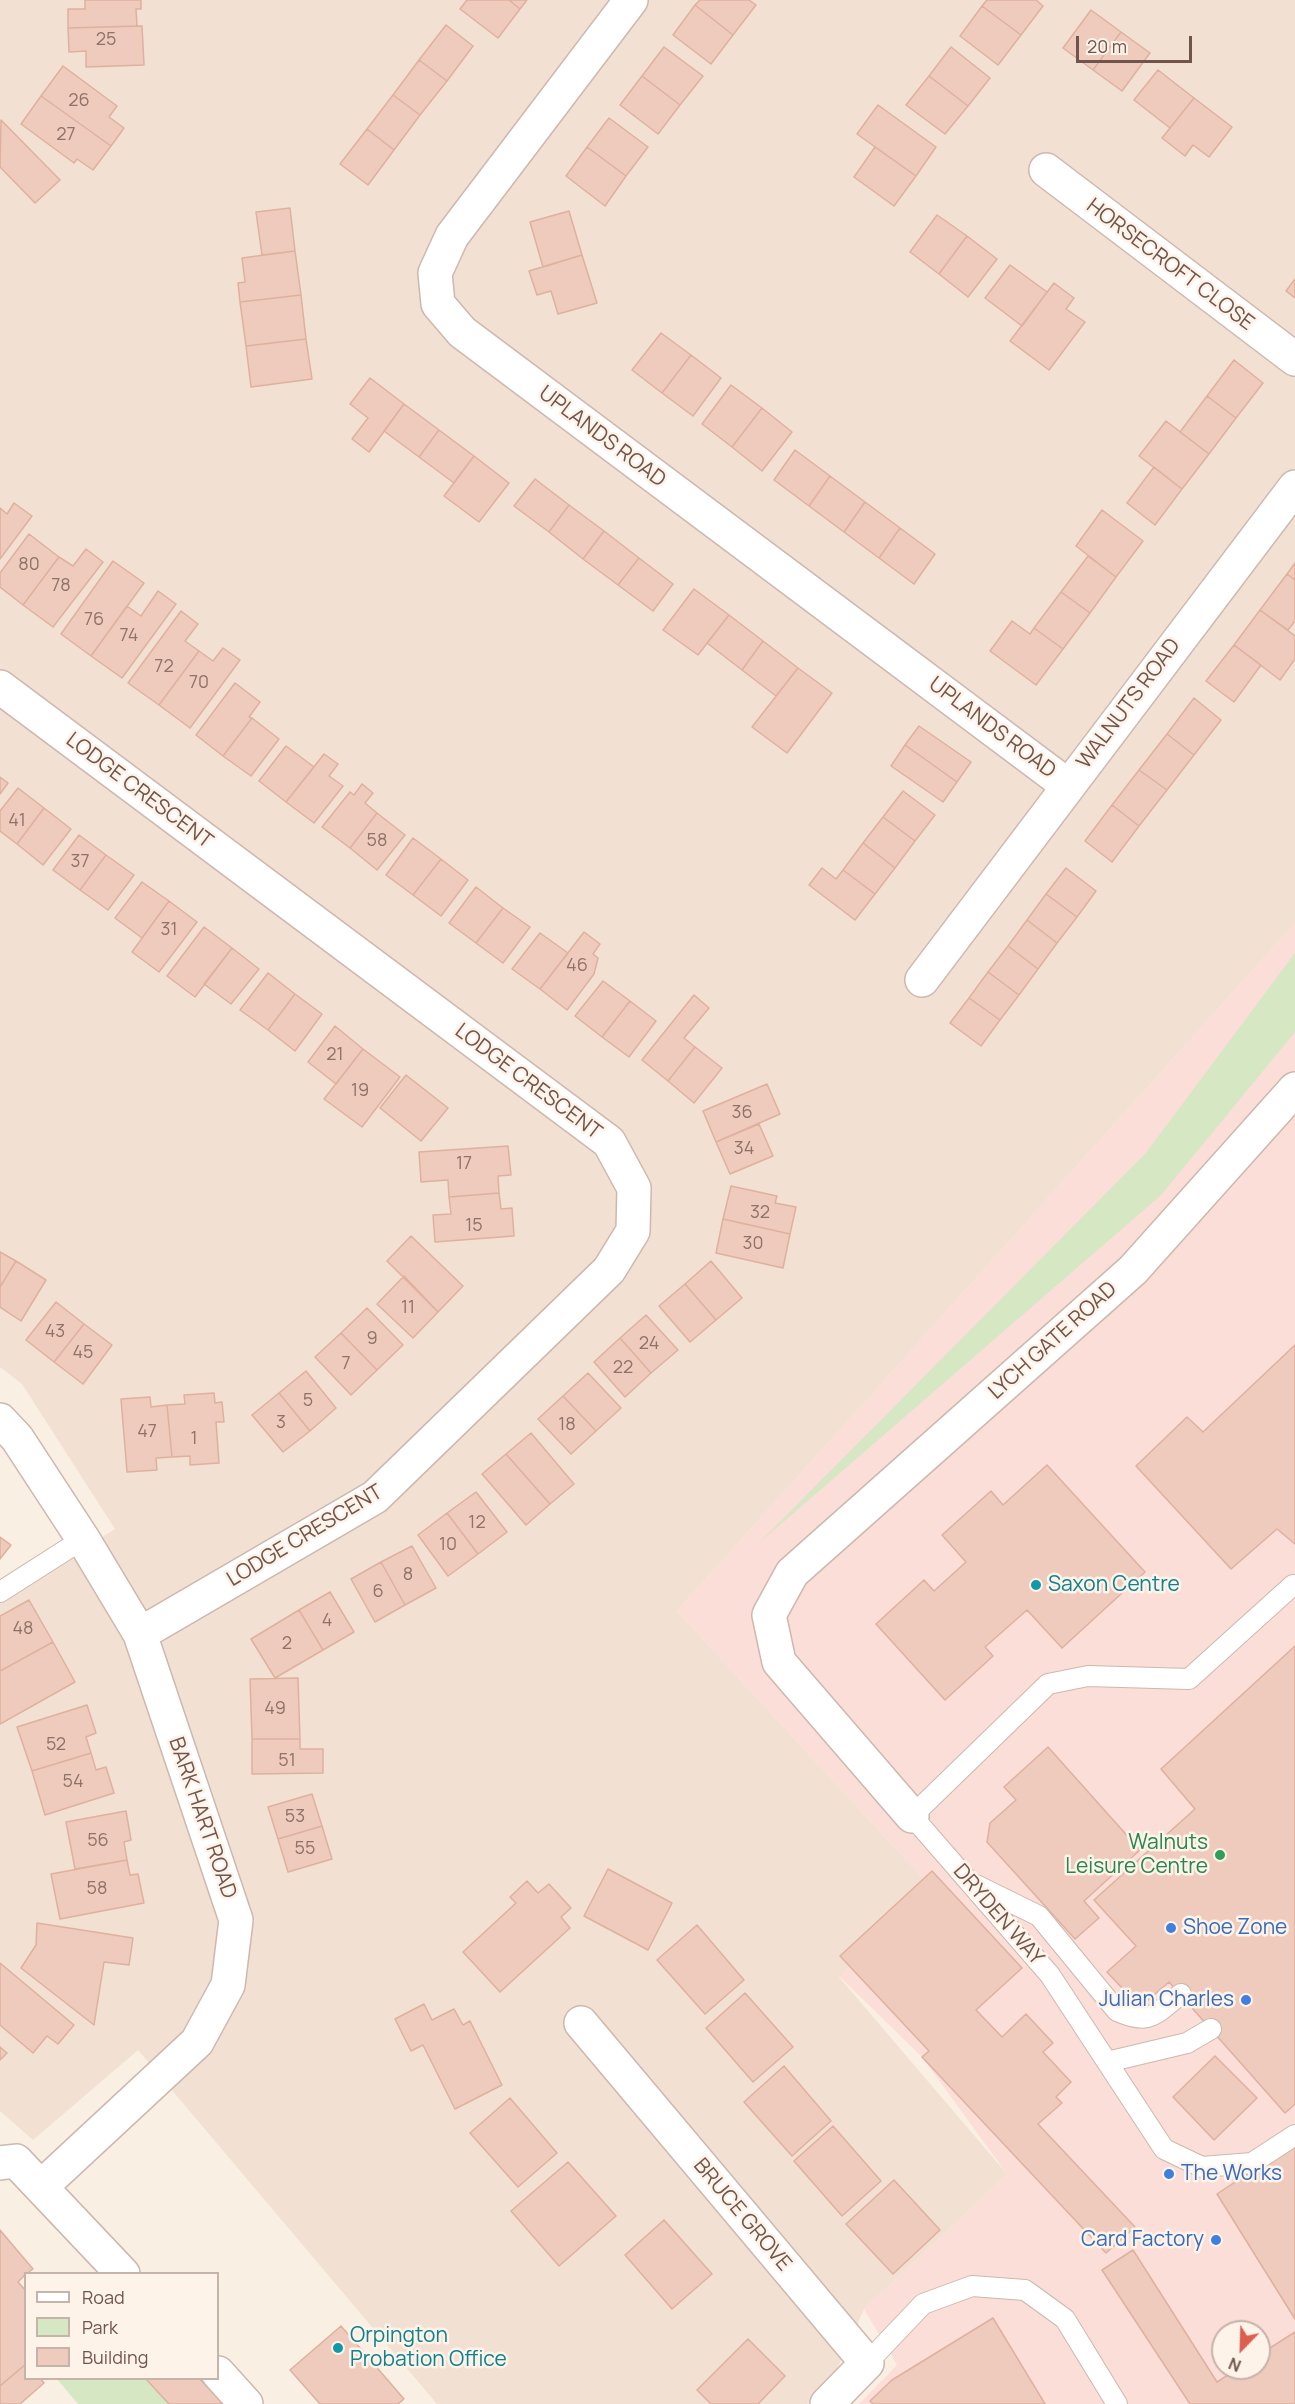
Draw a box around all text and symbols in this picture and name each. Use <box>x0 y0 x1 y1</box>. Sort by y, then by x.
scale bar <box>1079 24 1194 62</box>
house number: 25 <box>96 29 116 51</box>
text: 20 m <box>1087 34 1127 58</box>
house number: 26 <box>68 90 90 112</box>
house number: 27 <box>56 124 76 146</box>
street label: HORSECROFT CLOSE <box>1081 194 1259 336</box>
street label: UPLANDS ROAD <box>534 381 670 493</box>
house number: 80 <box>18 554 40 576</box>
house number: 78 <box>51 575 71 597</box>
house number: 76 <box>84 609 104 631</box>
house number: 74 <box>120 625 138 647</box>
street label: WALNUTS ROAD <box>1072 634 1186 774</box>
house number: 72 <box>154 656 174 678</box>
house number: 70 <box>189 672 209 694</box>
street label: UPLANDS ROAD <box>924 672 1060 784</box>
street label: LODGE CRESCENT <box>61 728 217 854</box>
house number: 41 <box>8 810 26 832</box>
house number: 58 <box>367 830 387 852</box>
house number: 37 <box>71 851 89 873</box>
house number: 31 <box>161 919 177 941</box>
house number: 46 <box>566 955 588 977</box>
street label: LODGE CRESCENT <box>450 1019 606 1145</box>
house number: 21 <box>326 1044 344 1066</box>
house number: 19 <box>351 1080 369 1102</box>
house number: 36 <box>731 1102 753 1124</box>
house number: 34 <box>734 1138 754 1160</box>
house number: 17 <box>456 1153 472 1175</box>
house number: 32 <box>750 1202 770 1224</box>
house number: 15 <box>465 1215 483 1237</box>
house number: 30 <box>743 1233 763 1255</box>
street label: LYCH GATE ROAD <box>984 1277 1122 1405</box>
house number: 11 <box>401 1297 415 1319</box>
house number: 43 <box>45 1321 65 1343</box>
house number: 9 <box>366 1328 378 1350</box>
house number: 24 <box>639 1333 659 1355</box>
house number: 45 <box>72 1342 94 1364</box>
house number: 7 <box>341 1353 351 1375</box>
house number: 22 <box>613 1357 633 1379</box>
house number: 5 <box>303 1390 313 1412</box>
house number: 3 <box>276 1412 286 1434</box>
house number: 18 <box>558 1414 576 1436</box>
house number: 47 <box>137 1421 157 1443</box>
house number: 1 <box>190 1428 198 1450</box>
street label: LODGE CRESCENT <box>223 1480 387 1592</box>
house number: 12 <box>468 1512 486 1534</box>
house number: 10 <box>439 1534 457 1556</box>
house number: 8 <box>403 1564 413 1586</box>
place label: Saxon Centre <box>1048 1572 1180 1598</box>
marker: Saxon Centre <box>1029 1578 1043 1592</box>
house number: 6 <box>372 1581 384 1603</box>
house number: 4 <box>322 1610 332 1632</box>
house number: 48 <box>12 1618 34 1640</box>
house number: 2 <box>282 1633 292 1655</box>
house number: 49 <box>264 1698 286 1720</box>
house number: 52 <box>46 1734 66 1756</box>
street label: BARK HART ROAD <box>163 1734 241 1902</box>
house number: 51 <box>278 1750 296 1772</box>
house number: 54 <box>62 1771 84 1793</box>
house number: 53 <box>285 1806 305 1828</box>
house number: 56 <box>87 1830 109 1852</box>
place label: Walnuts Leisure Centre <box>1065 1830 1208 1880</box>
house number: 55 <box>295 1838 315 1860</box>
marker: Walnuts Leisure Centre <box>1213 1848 1227 1862</box>
street label: DRYDEN WAY <box>947 1859 1049 1971</box>
house number: 58 <box>87 1878 107 1900</box>
place label: Shoe Zone <box>1183 1915 1287 1941</box>
marker: Shoe Zone <box>1164 1921 1178 1935</box>
place label: Julian Charles <box>1099 1987 1234 2013</box>
marker: Julian Charles <box>1239 1993 1253 2007</box>
street label: BRUCE GROVE <box>688 2154 796 2276</box>
place label: The Works <box>1181 2161 1282 2187</box>
marker: The Works <box>1162 2167 1176 2181</box>
place label: Card Factory <box>1081 2227 1204 2253</box>
marker: Card Factory <box>1209 2233 1223 2247</box>
legend <box>24 2272 219 2380</box>
text: Road <box>82 2285 125 2309</box>
text: Park <box>82 2315 118 2339</box>
north arrow <box>1211 2320 1271 2380</box>
place label: Orpington Probation Office <box>350 2323 507 2373</box>
marker: Orpington Probation Office <box>331 2341 345 2355</box>
text: Building <box>82 2345 148 2369</box>
text: N <box>1225 2352 1244 2377</box>

